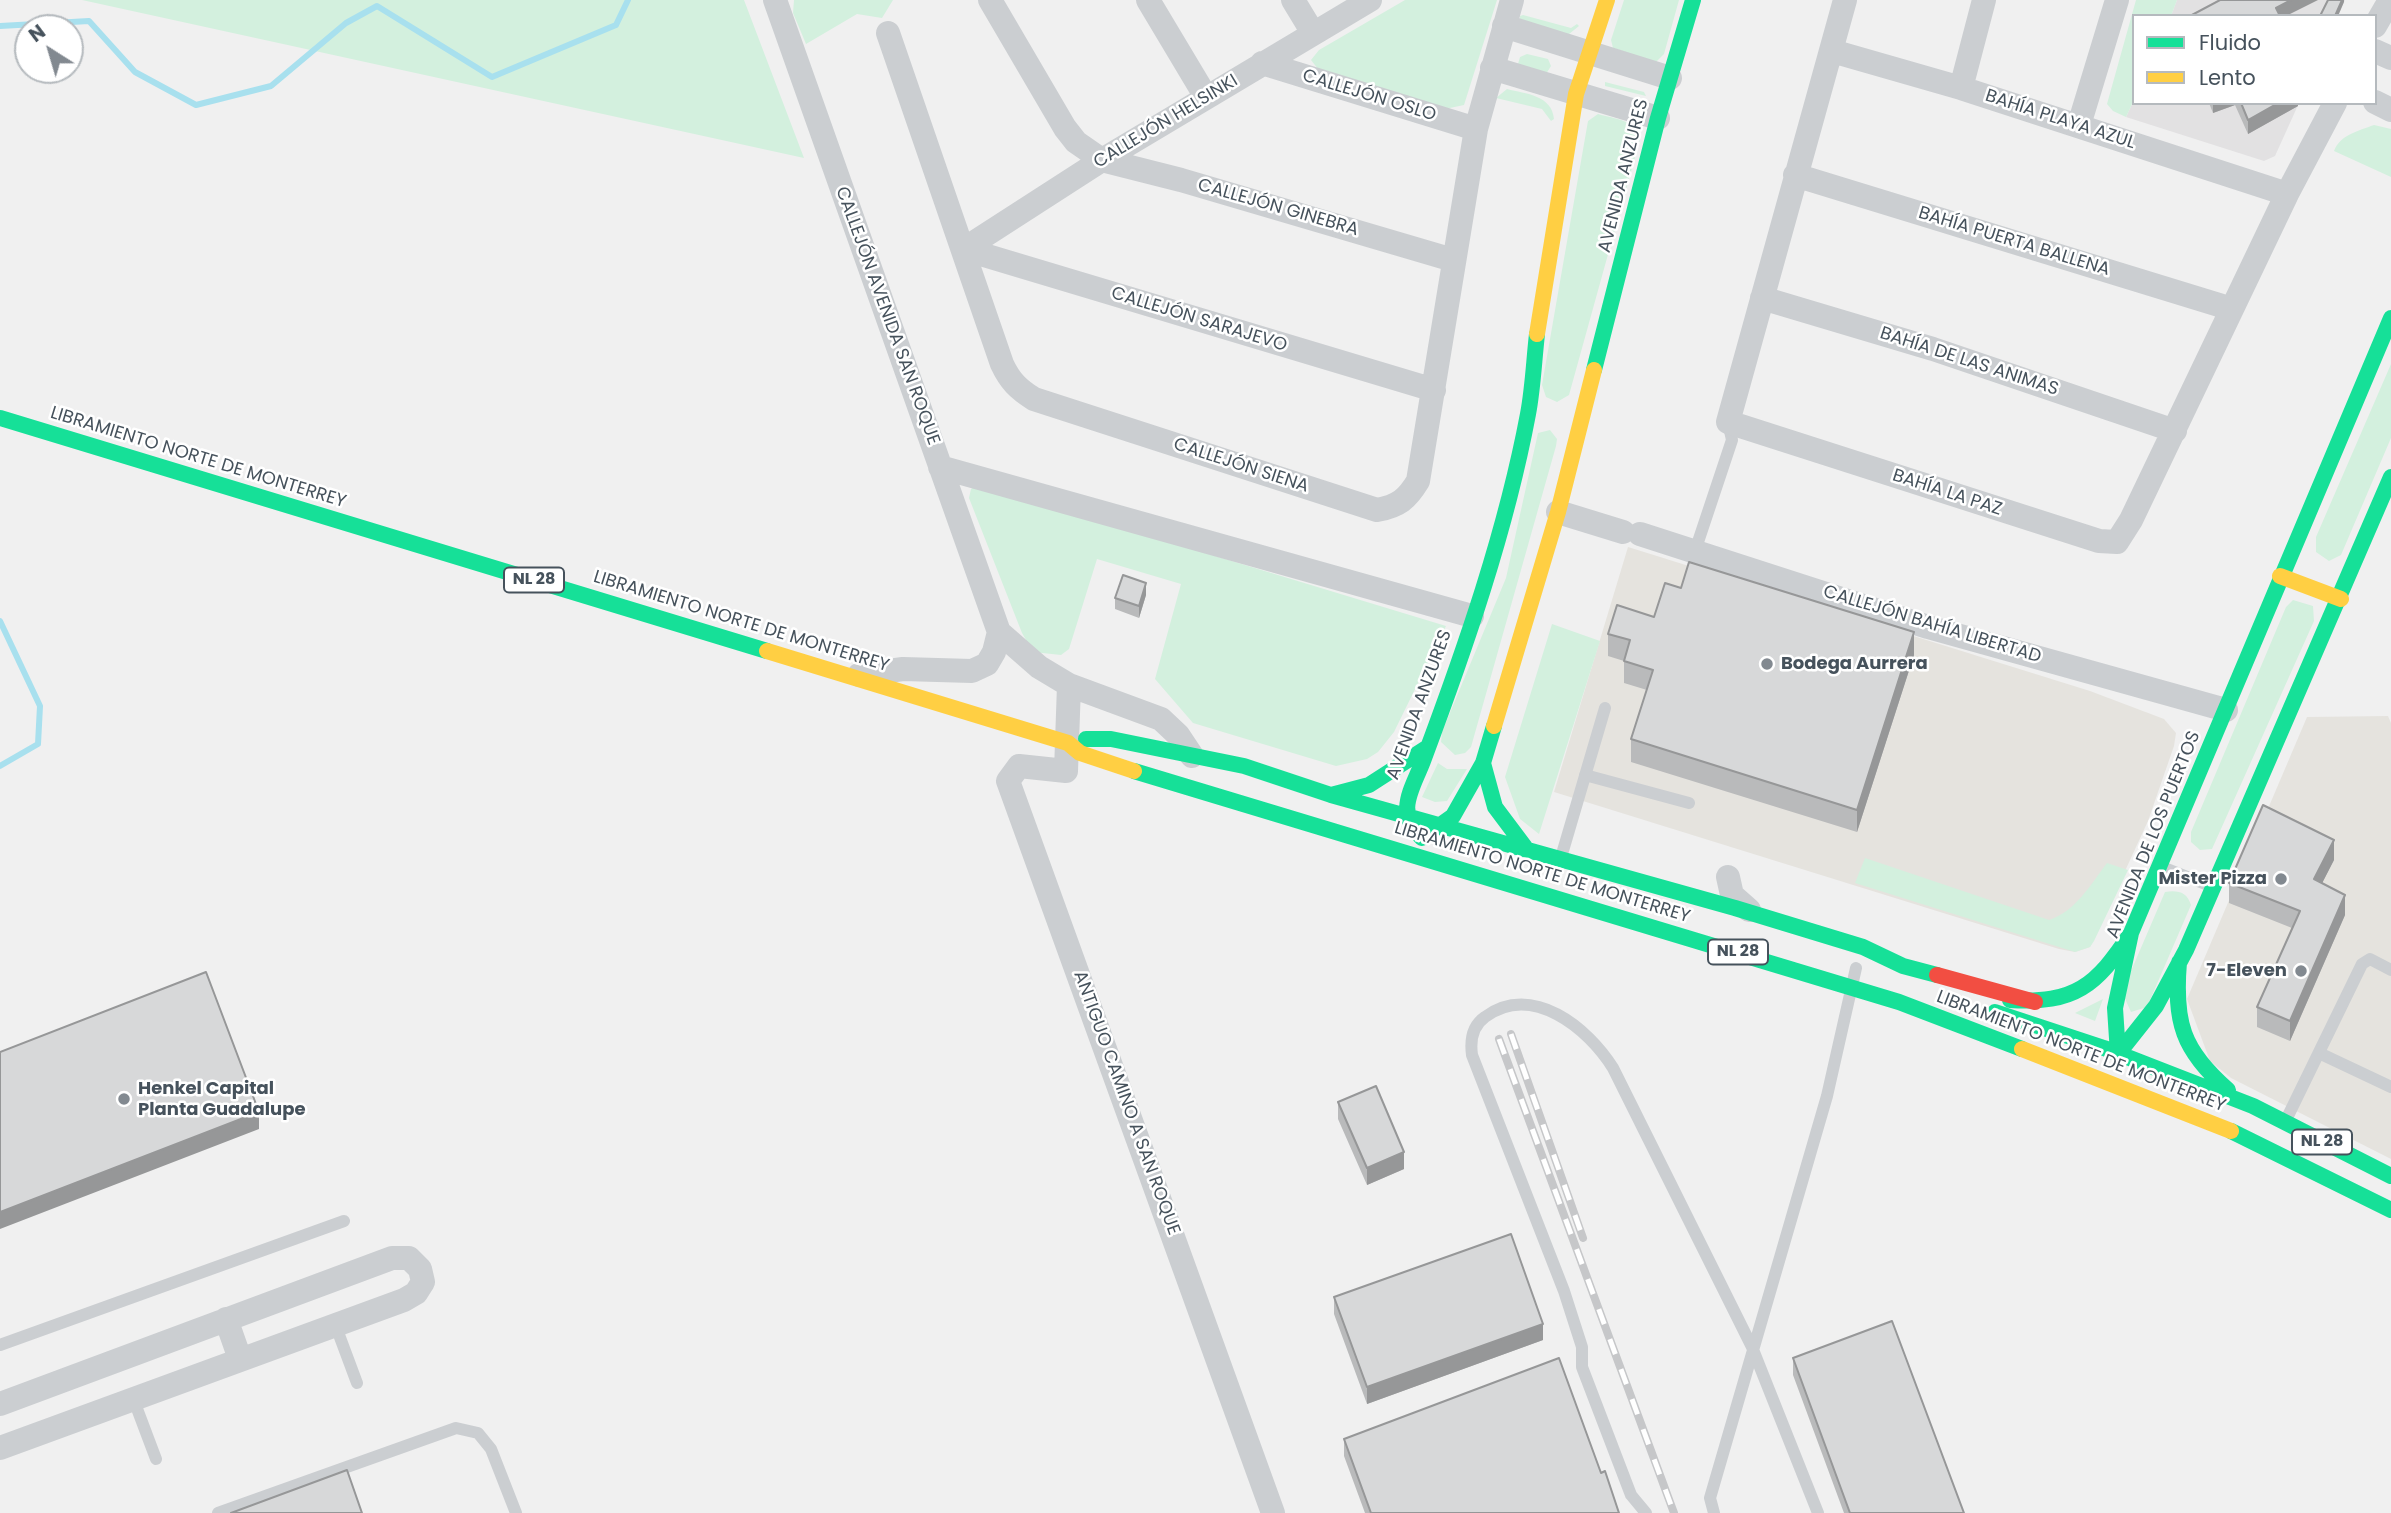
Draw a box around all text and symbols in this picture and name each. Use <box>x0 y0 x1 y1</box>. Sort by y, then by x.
north arrow <box>14 14 84 84</box>
legend <box>2132 14 2377 105</box>
text: N <box>23 18 51 49</box>
text: Fluido <box>2199 28 2261 57</box>
text: Lento <box>2199 63 2256 92</box>
street label: CALLEJÓN OSLO <box>1300 65 1438 127</box>
street label: CALLEJÓN HELSINKI <box>1090 70 1242 174</box>
street label: BAHÍA PLAYA AZUL <box>1982 86 2138 154</box>
street label: AVENIDA ANZURES <box>1594 97 1654 255</box>
street label: CALLEJÓN GINEBRA <box>1195 175 1361 241</box>
street label: CALLEJÓN AVENIDA SAN ROQUE <box>830 184 944 448</box>
street label: BAHÍA PUERTA BALLENA <box>1916 203 2112 281</box>
street label: CALLEJÓN SARAJEVO <box>1108 283 1290 357</box>
street label: BAHÍA DE LAS ANIMAS <box>1877 323 2061 401</box>
street label: LIBRAMIENTO NORTE DE MONTERREY <box>48 403 348 513</box>
street label: CALLEJÓN SIENA <box>1171 434 1311 498</box>
street label: BAHÍA LA PAZ <box>1889 465 2005 521</box>
street label: LIBRAMIENTO NORTE DE MONTERREY <box>591 567 891 677</box>
road number: NL 28 <box>504 568 564 593</box>
street label: CALLEJÓN BAHÍA LIBERTAD <box>1820 581 2044 669</box>
street label: AVENIDA ANZURES <box>1383 627 1457 783</box>
place label: Bodega Aurrera <box>1781 653 1928 675</box>
marker: Bodega Aurrera <box>1759 656 1775 672</box>
street label: AVENIDA DE LOS PUERTOS <box>2102 728 2206 942</box>
street label: LIBRAMIENTO NORTE DE MONTERREY <box>1392 818 1692 928</box>
place label: Mister Pizza <box>2159 868 2267 890</box>
marker: Mister Pizza <box>2273 871 2289 887</box>
road number: NL 28 <box>1708 940 1768 964</box>
place label: 7-Eleven <box>2206 960 2287 982</box>
marker: 7-Eleven <box>2293 963 2309 979</box>
street label: ANTIGUO CAMINO A SAN ROQUE <box>1068 968 1184 1238</box>
street label: LIBRAMIENTO NORTE DE MONTERREY <box>1933 987 2229 1117</box>
place label: Henkel Capital Planta Guadalupe <box>138 1078 306 1120</box>
marker: Henkel Capital Planta Guadalupe <box>116 1091 132 1107</box>
road number: NL 28 <box>2292 1130 2352 1154</box>

